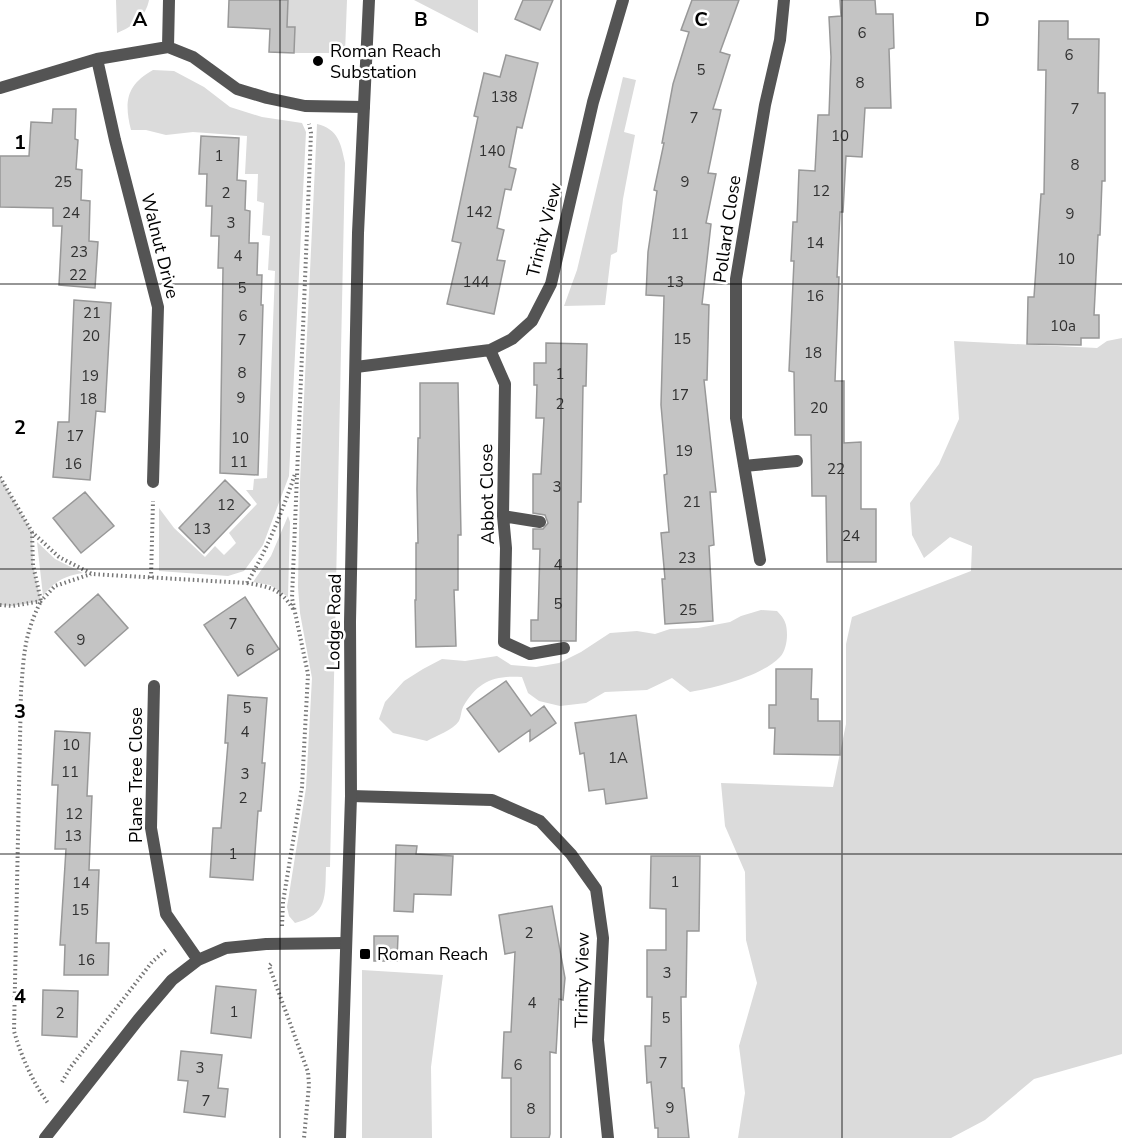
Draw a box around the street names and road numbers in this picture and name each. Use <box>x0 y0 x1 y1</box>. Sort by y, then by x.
street label: Pollard Close <box>708 174 746 284</box>
street label: Trinity View <box>521 181 567 279</box>
street label: Walnut Drive <box>135 191 185 301</box>
street label: Abbot Close <box>474 444 500 544</box>
street label: Lodge Road <box>321 573 347 671</box>
street label: Plane Tree Close <box>124 707 148 843</box>
street label: Trinity View <box>569 932 595 1028</box>

